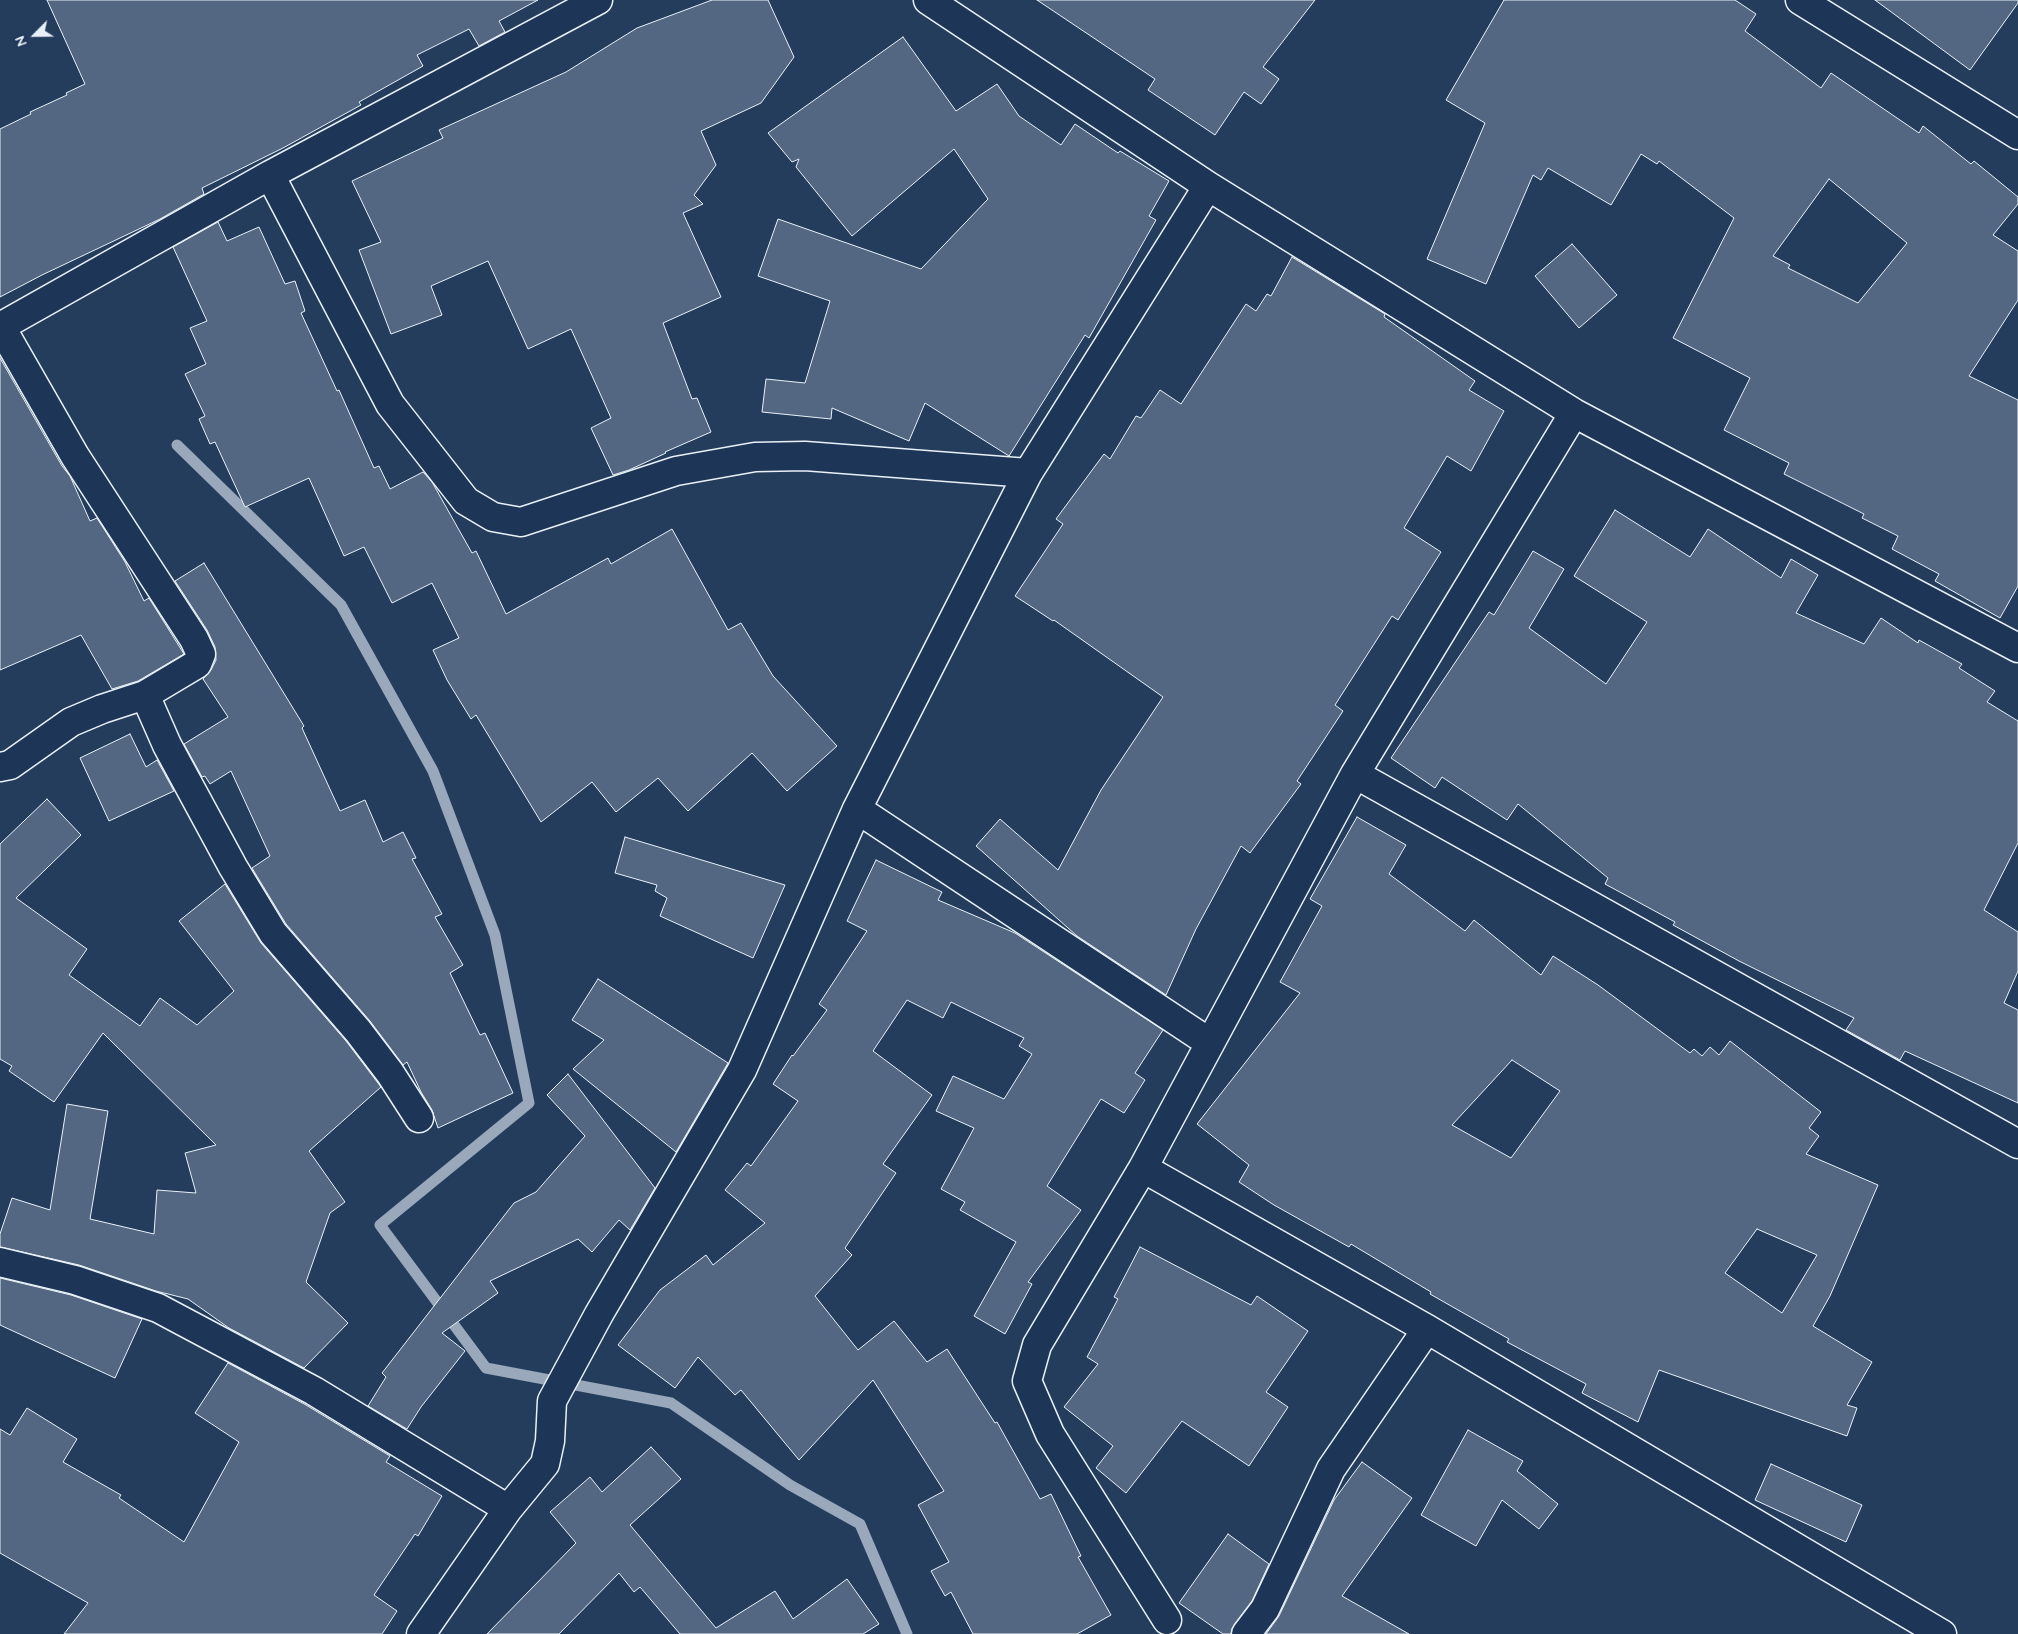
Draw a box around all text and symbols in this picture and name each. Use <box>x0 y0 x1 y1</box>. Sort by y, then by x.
north arrow <box>10 10 60 60</box>
text: N <box>10 33 32 49</box>

